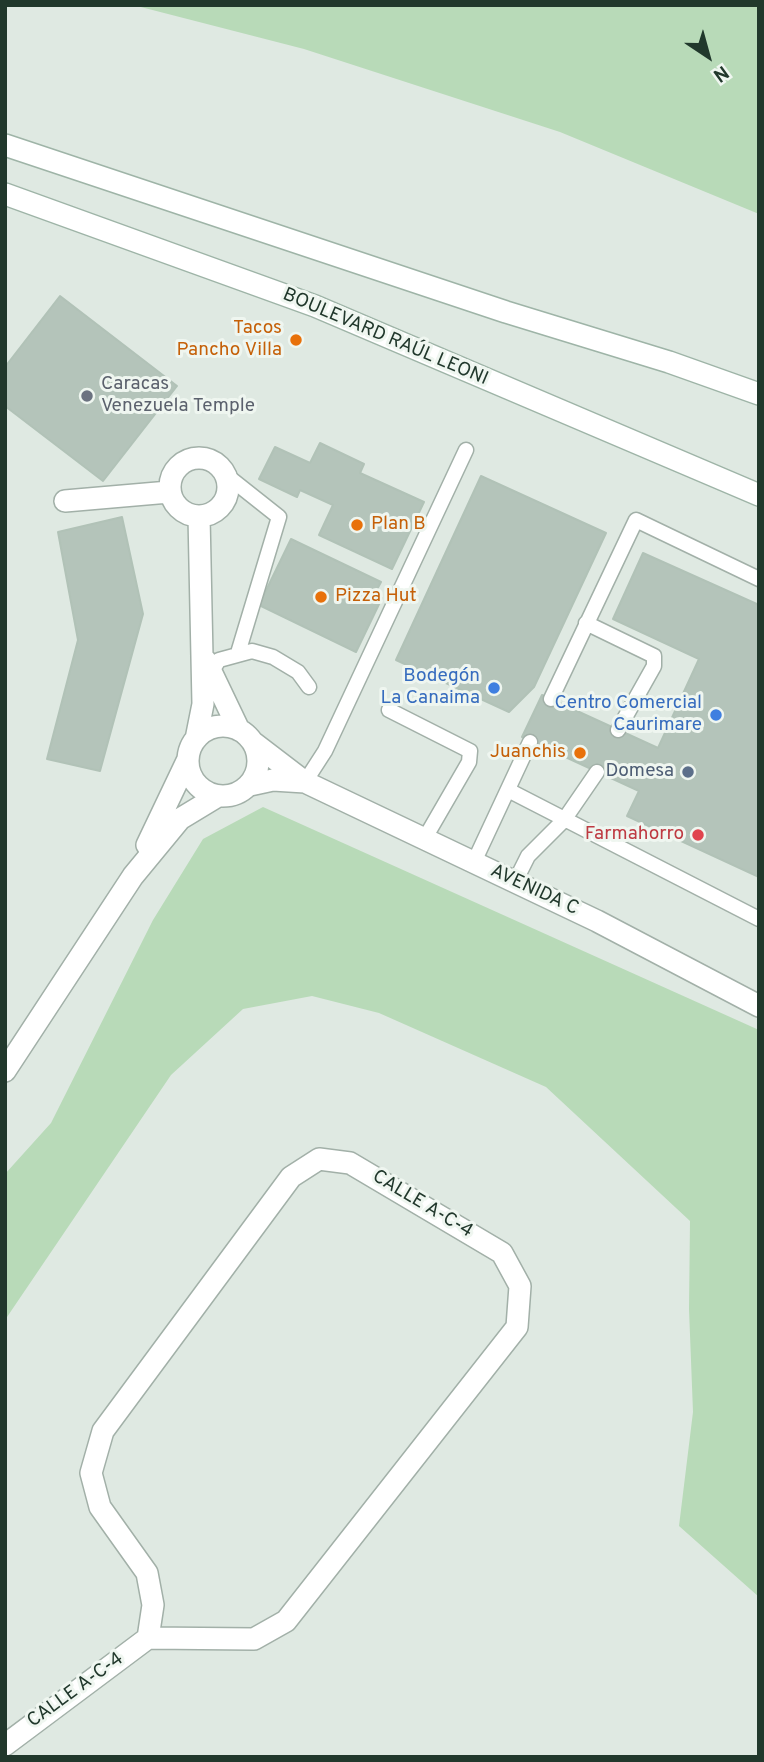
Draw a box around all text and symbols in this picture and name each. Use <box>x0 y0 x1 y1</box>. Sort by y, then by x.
north arrow <box>673 21 743 91</box>
text: N <box>708 59 733 87</box>
street label: BOULEVARD RAÚL LEONI <box>279 284 491 392</box>
place label: Tacos Pancho Villa <box>176 318 282 362</box>
marker: Tacos Pancho Villa <box>288 332 304 348</box>
place label: Caracas Venezuela Temple <box>101 374 255 418</box>
marker: Caracas Venezuela Temple <box>79 388 95 404</box>
place label: Plan B <box>371 514 426 536</box>
marker: Plan B <box>349 517 365 533</box>
place label: Pizza Hut <box>335 586 417 608</box>
marker: Pizza Hut <box>313 589 329 605</box>
place label: Bodegón La Canaima <box>381 666 480 710</box>
marker: Bodegón La Canaima <box>486 680 502 696</box>
place label: Centro Comercial Caurimare <box>554 693 702 737</box>
marker: Centro Comercial Caurimare <box>708 707 724 723</box>
place label: Juanchis <box>490 742 566 764</box>
marker: Juanchis <box>572 745 588 761</box>
place label: Domesa <box>606 761 674 783</box>
marker: Domesa <box>680 764 696 780</box>
place label: Farmahorro <box>585 824 684 846</box>
marker: Farmahorro <box>690 827 706 843</box>
street label: AVENIDA C <box>486 861 582 921</box>
street label: CALLE A-C-4 <box>368 1166 476 1244</box>
street label: CALLE A-C-4 <box>24 1649 128 1733</box>

